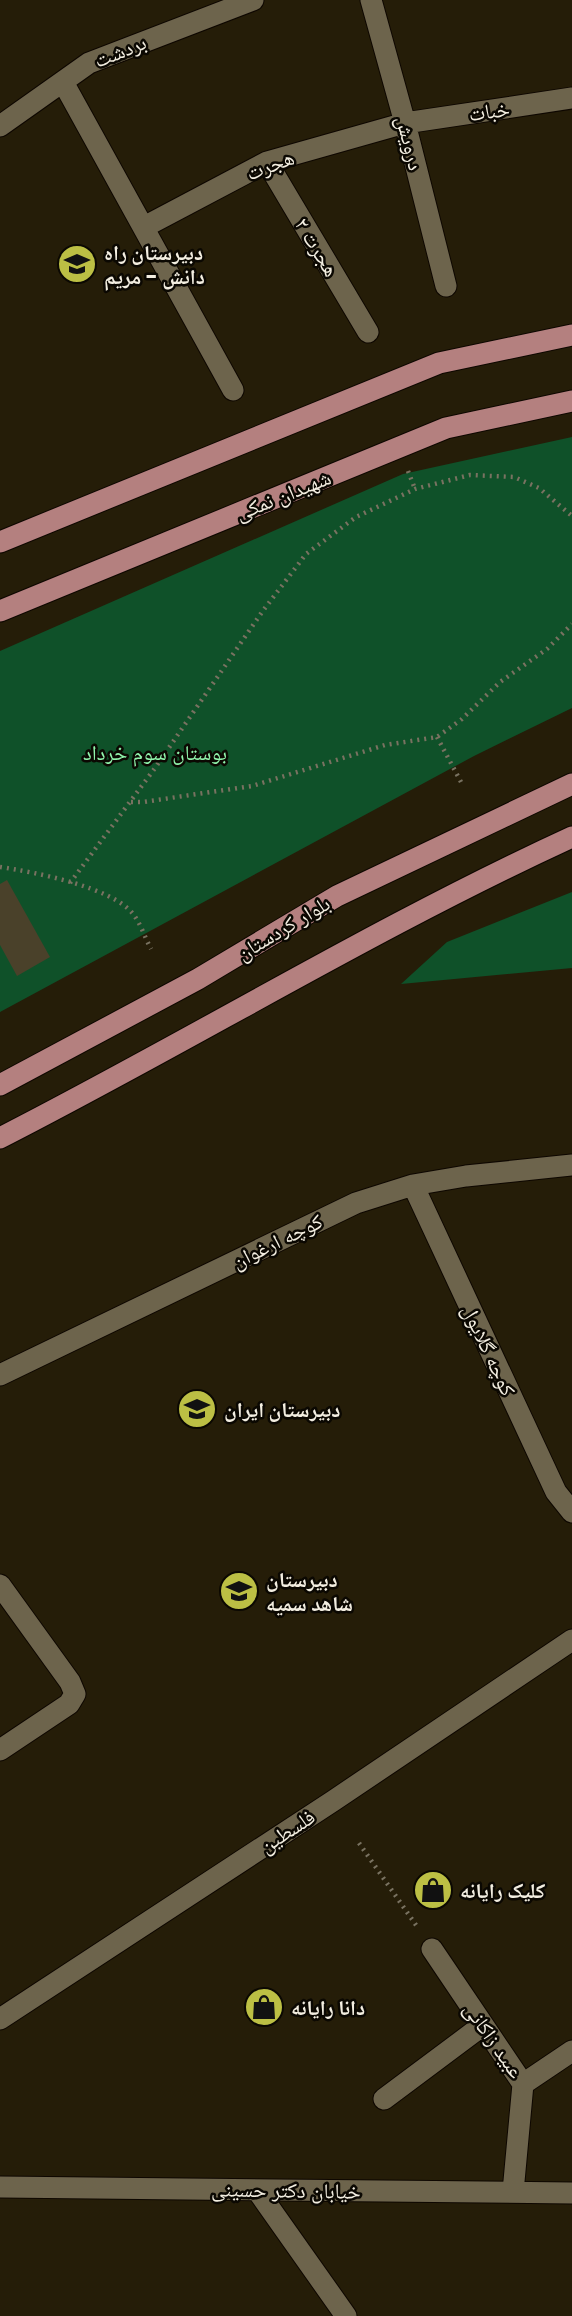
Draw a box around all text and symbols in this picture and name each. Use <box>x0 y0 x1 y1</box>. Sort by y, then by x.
street label: بردشت <box>90 27 150 75</box>
street label: خبات <box>467 94 511 128</box>
street label: درویش <box>389 113 431 173</box>
street label: هجرت <box>242 143 298 187</box>
street label: هجرت ۲ <box>288 212 346 282</box>
place label: دبیرستان راه دانش - مریم <box>104 238 205 291</box>
school or university icon: دبیرستان راه دانش - مریم <box>56 243 98 285</box>
street label: شهیدان نمکی <box>231 463 335 527</box>
park label: بوستان سوم خرداد <box>83 738 227 767</box>
street label: بلوار کردستان <box>231 889 335 967</box>
street label: کوچه ارغوان <box>227 1206 328 1275</box>
street label: کوچه گلایول <box>455 1299 523 1401</box>
school or university icon: دبیرستان ایران <box>176 1388 218 1430</box>
place label: دبیرستان ایران <box>224 1395 340 1424</box>
place label: دبیرستان شاهد سمیه <box>266 1565 353 1618</box>
school or university icon: دبیرستان شاهد سمیه <box>218 1570 260 1612</box>
street label: فلسطین <box>254 1802 320 1860</box>
shop icon: کلیک رایانه <box>412 1869 454 1911</box>
place label: کلیک رایانه <box>460 1876 545 1905</box>
shop icon: دانا رایانه <box>243 1986 285 2028</box>
place label: دانا رایانه <box>291 1993 365 2022</box>
street label: عبید زاکانی <box>457 1996 531 2084</box>
street label: خیابان دکتر حسینی <box>211 2174 361 2206</box>

